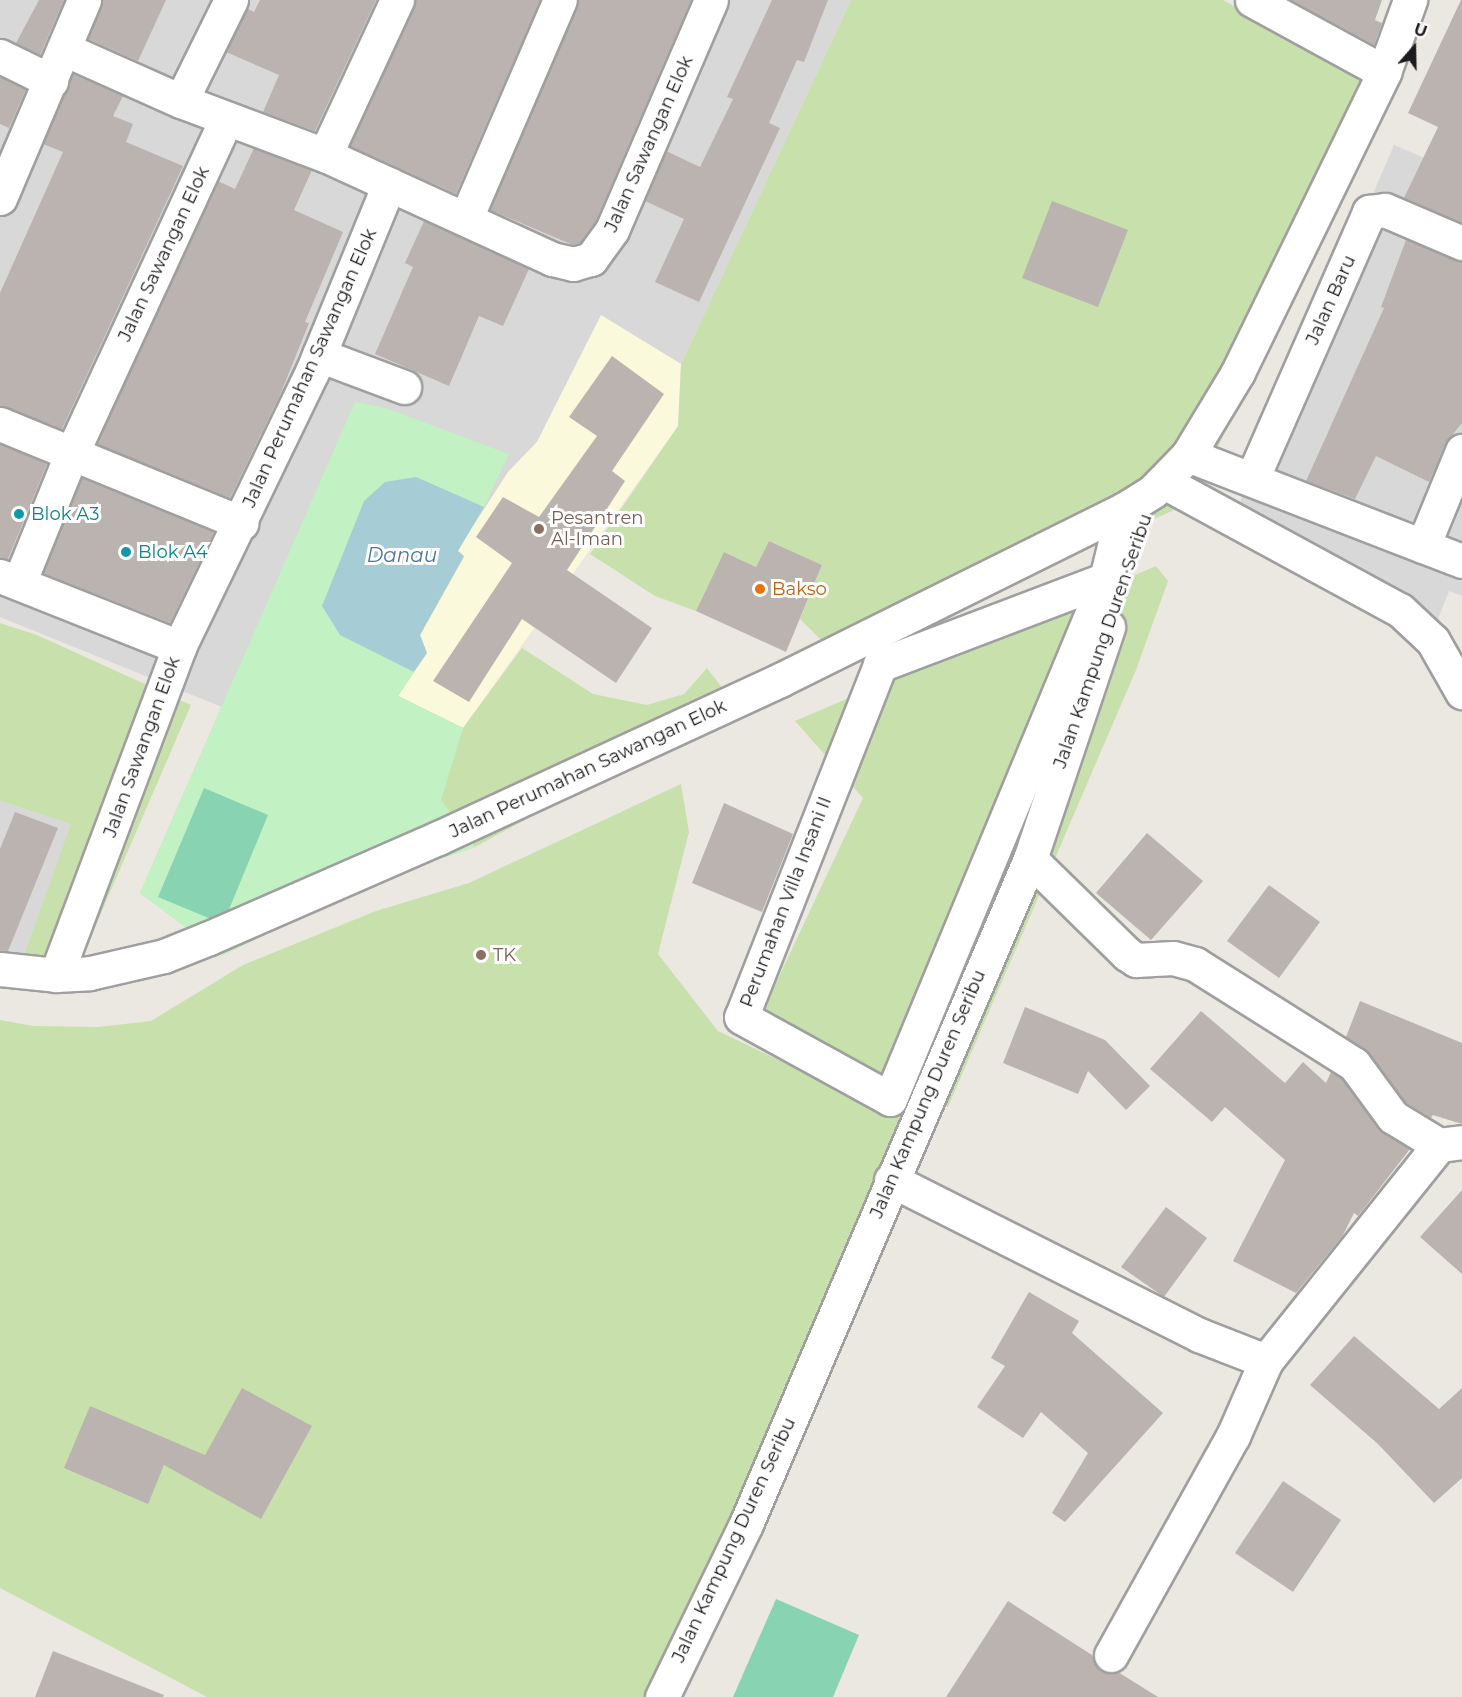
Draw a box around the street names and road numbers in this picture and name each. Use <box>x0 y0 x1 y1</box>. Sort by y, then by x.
street label: Jalan Sawangan Elok <box>600 53 698 235</box>
street label: Jalan Sawangan Elok <box>114 163 214 345</box>
street label: Jalan Perumahan Sawangan Elok <box>239 225 381 511</box>
street label: Jalan Baru <box>1302 252 1360 348</box>
street label: Jalan Kampung Duren Seribu <box>1049 511 1157 771</box>
street label: Jalan Sawangan Elok <box>99 654 185 840</box>
street label: Jalan Perumahan Sawangan Elok <box>446 695 730 843</box>
street label: Perumahan Villa Insani II <box>736 794 836 1010</box>
street label: Jalan Kampung Duren Seribu <box>866 967 990 1221</box>
street label: Jalan Kampung Duren Seribu <box>668 1414 800 1666</box>

